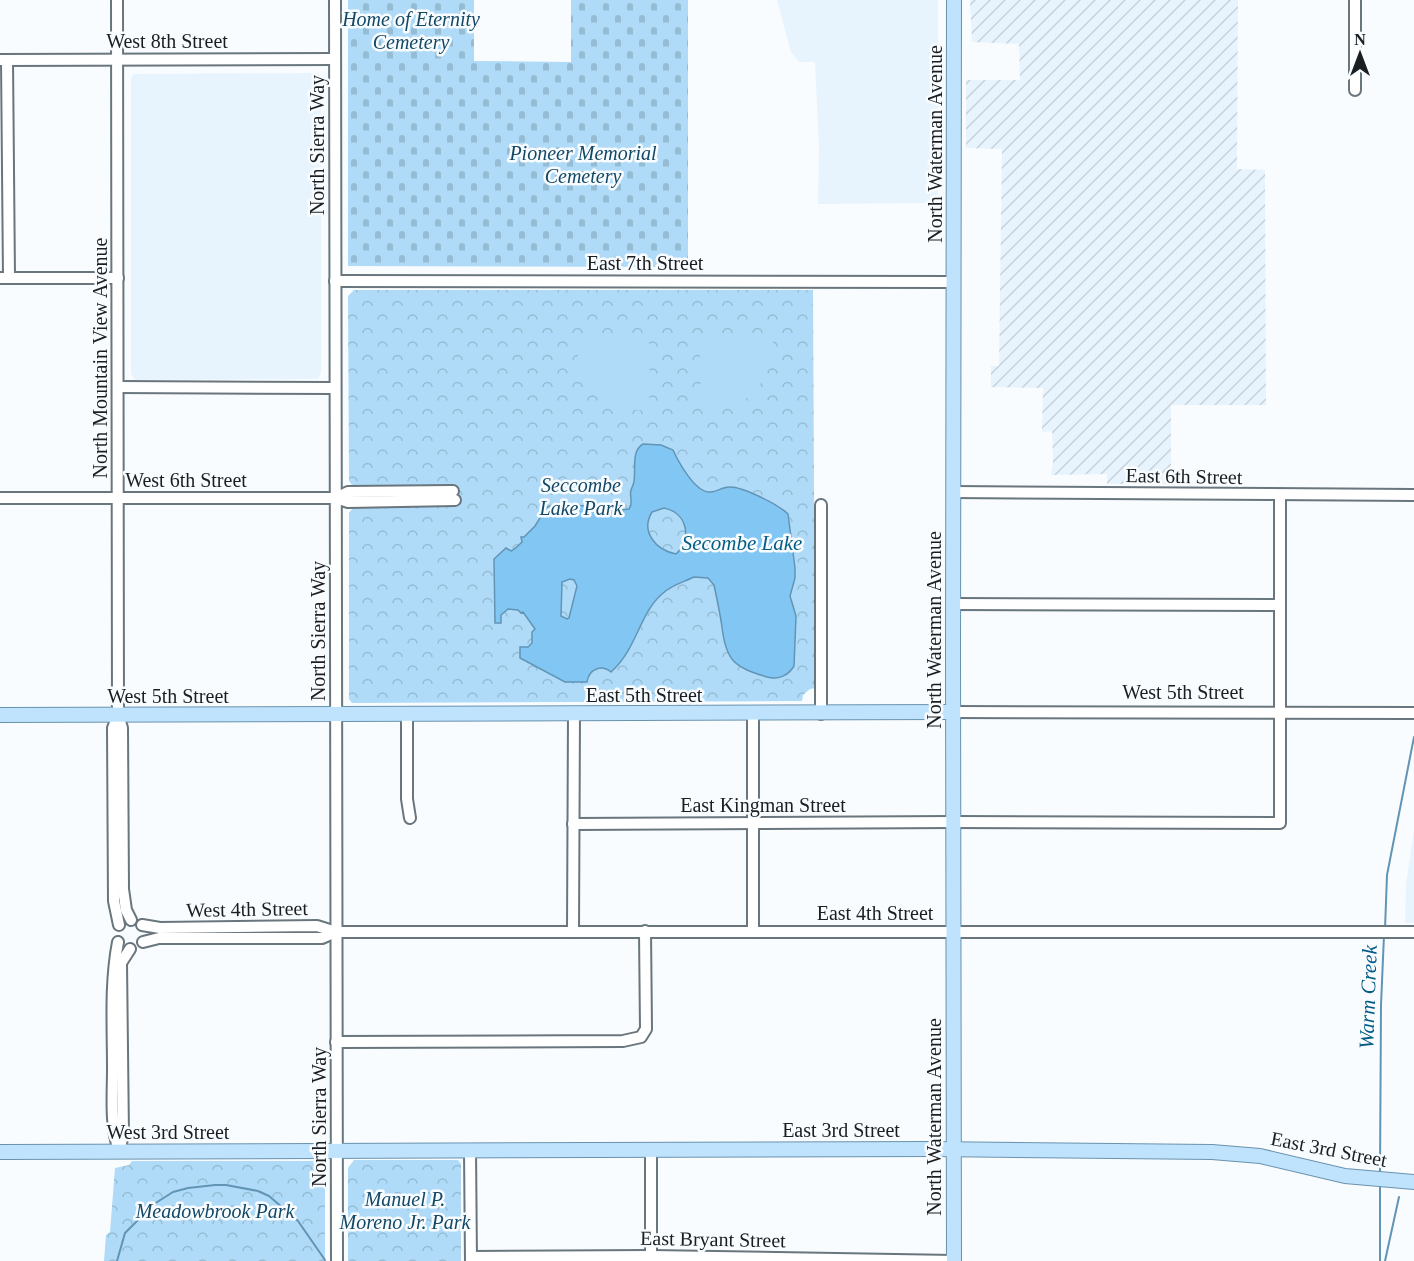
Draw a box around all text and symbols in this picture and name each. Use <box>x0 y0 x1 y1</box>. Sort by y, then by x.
park label: Home of Eternity Cemetery <box>341 8 480 54</box>
north arrow <box>1330 24 1390 84</box>
street label: West 8th Street <box>106 30 228 52</box>
text: N <box>1354 31 1366 48</box>
street label: North Waterman Avenue <box>924 45 946 243</box>
street label: North Sierra Way <box>306 75 329 215</box>
park label: Pioneer Memorial Cemetery <box>508 142 657 188</box>
street label: North Mountain View Avenue <box>89 237 111 478</box>
street label: East 7th Street <box>587 252 704 274</box>
street label: East 6th Street <box>1125 464 1243 488</box>
street label: West 6th Street <box>125 469 247 491</box>
park label: Seccombe Lake Park <box>539 474 623 519</box>
water label: Secombe Lake <box>682 531 802 555</box>
street label: North Waterman Avenue <box>923 531 945 729</box>
street label: North Sierra Way <box>307 561 330 701</box>
street label: West 5th Street <box>1122 681 1244 703</box>
street label: East 5th Street <box>586 684 703 706</box>
street label: West 5th Street <box>107 685 229 707</box>
street label: East Kingman Street <box>680 794 846 817</box>
street label: West 4th Street <box>186 897 308 921</box>
street label: East 4th Street <box>817 902 934 924</box>
water label: Warm Creek <box>1354 944 1382 1049</box>
street label: North Waterman Avenue <box>923 1018 945 1216</box>
street label: North Sierra Way <box>308 1047 331 1187</box>
street label: East 3rd Street <box>782 1119 900 1141</box>
street label: West 3rd Street <box>107 1121 230 1143</box>
street label: East 3rd Street <box>1269 1127 1389 1171</box>
park label: Manuel P. Moreno Jr. Park <box>339 1188 472 1233</box>
park label: Meadowbrook Park <box>135 1200 295 1222</box>
street label: East Bryant Street <box>640 1227 786 1252</box>

